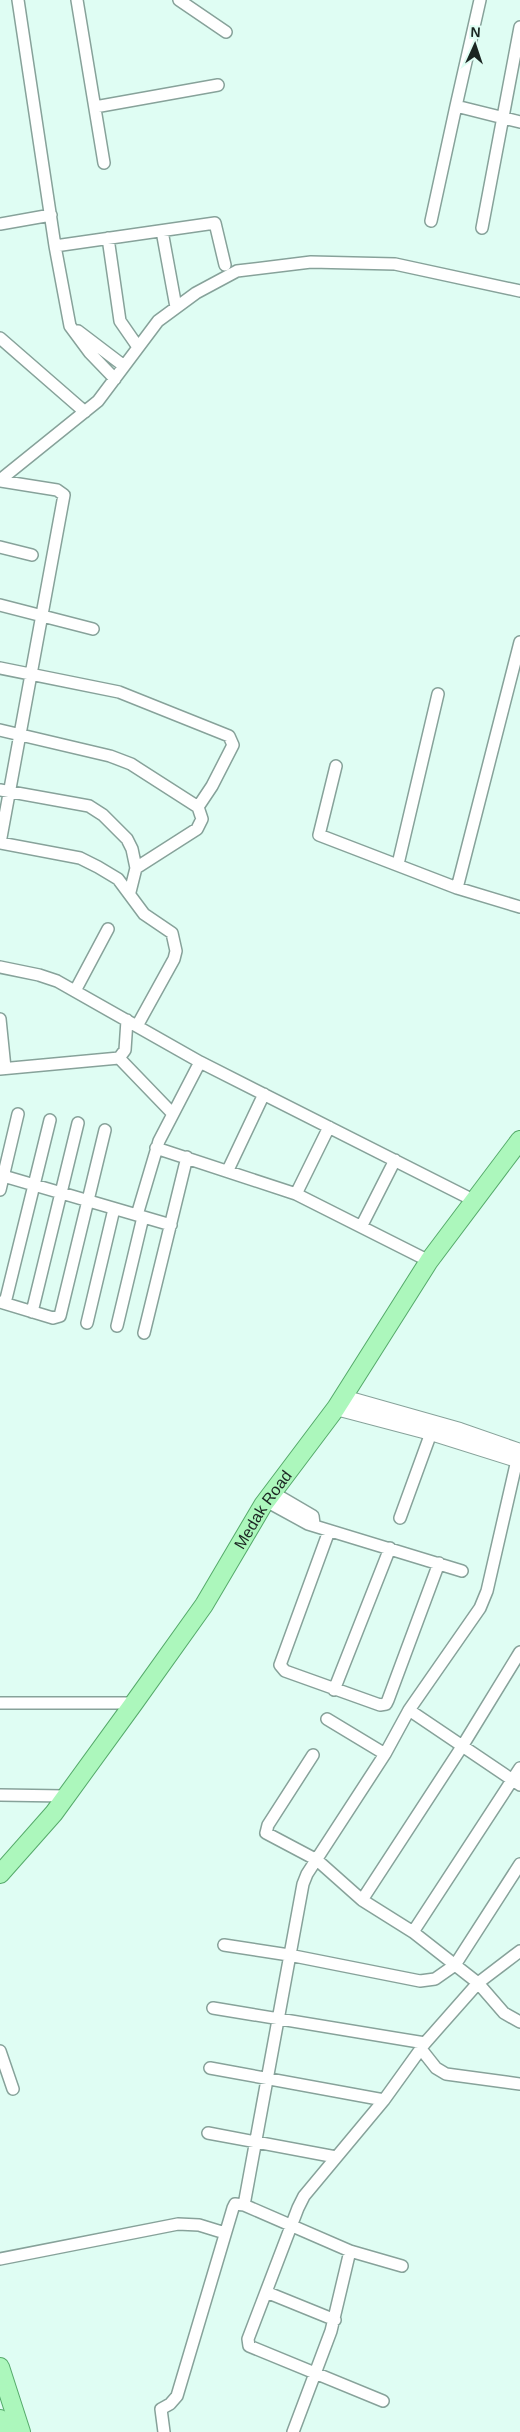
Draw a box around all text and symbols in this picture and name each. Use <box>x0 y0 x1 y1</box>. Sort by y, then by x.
north arrow <box>450 20 500 70</box>
text: N <box>470 24 481 40</box>
street label: Medak Road <box>231 1467 295 1552</box>

